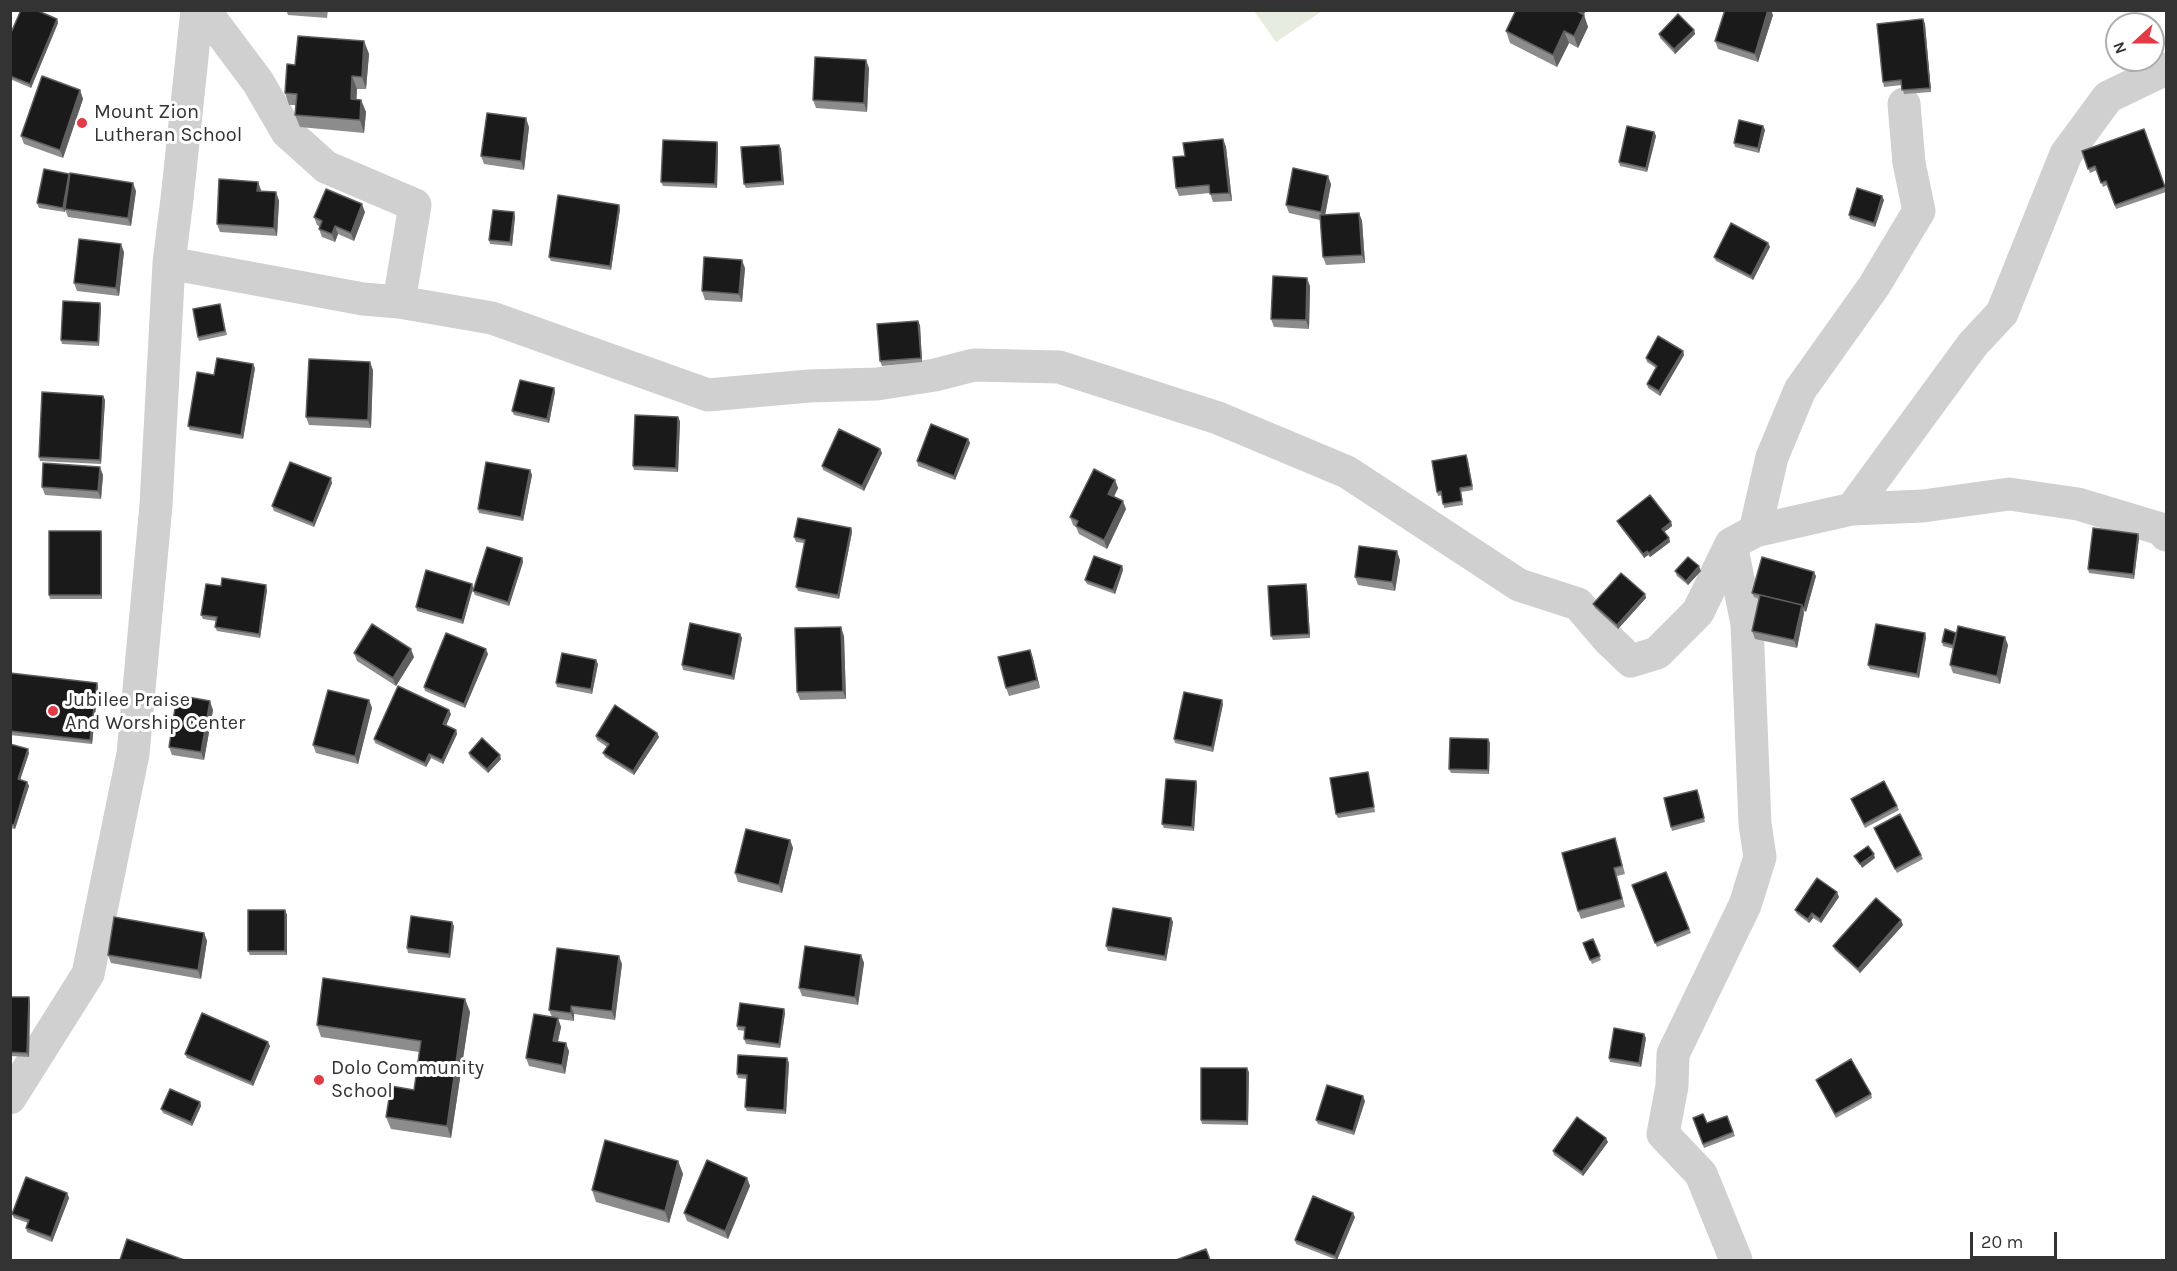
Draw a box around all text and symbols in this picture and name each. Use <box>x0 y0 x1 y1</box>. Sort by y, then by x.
north arrow <box>2105 12 2165 72</box>
text: N <box>2109 39 2131 57</box>
place label: Mount Zion Lutheran School <box>94 100 242 147</box>
marker: Mount Zion Lutheran School <box>75 116 89 130</box>
place label: Jubilee Praise And Worship Center <box>65 688 245 735</box>
marker: Jubilee Praise And Worship Center <box>46 704 60 718</box>
place label: Dolo Community School <box>331 1056 484 1103</box>
marker: Dolo Community School <box>312 1073 326 1087</box>
scale bar <box>1973 1220 2060 1258</box>
text: 20 m <box>1981 1231 2023 1253</box>

